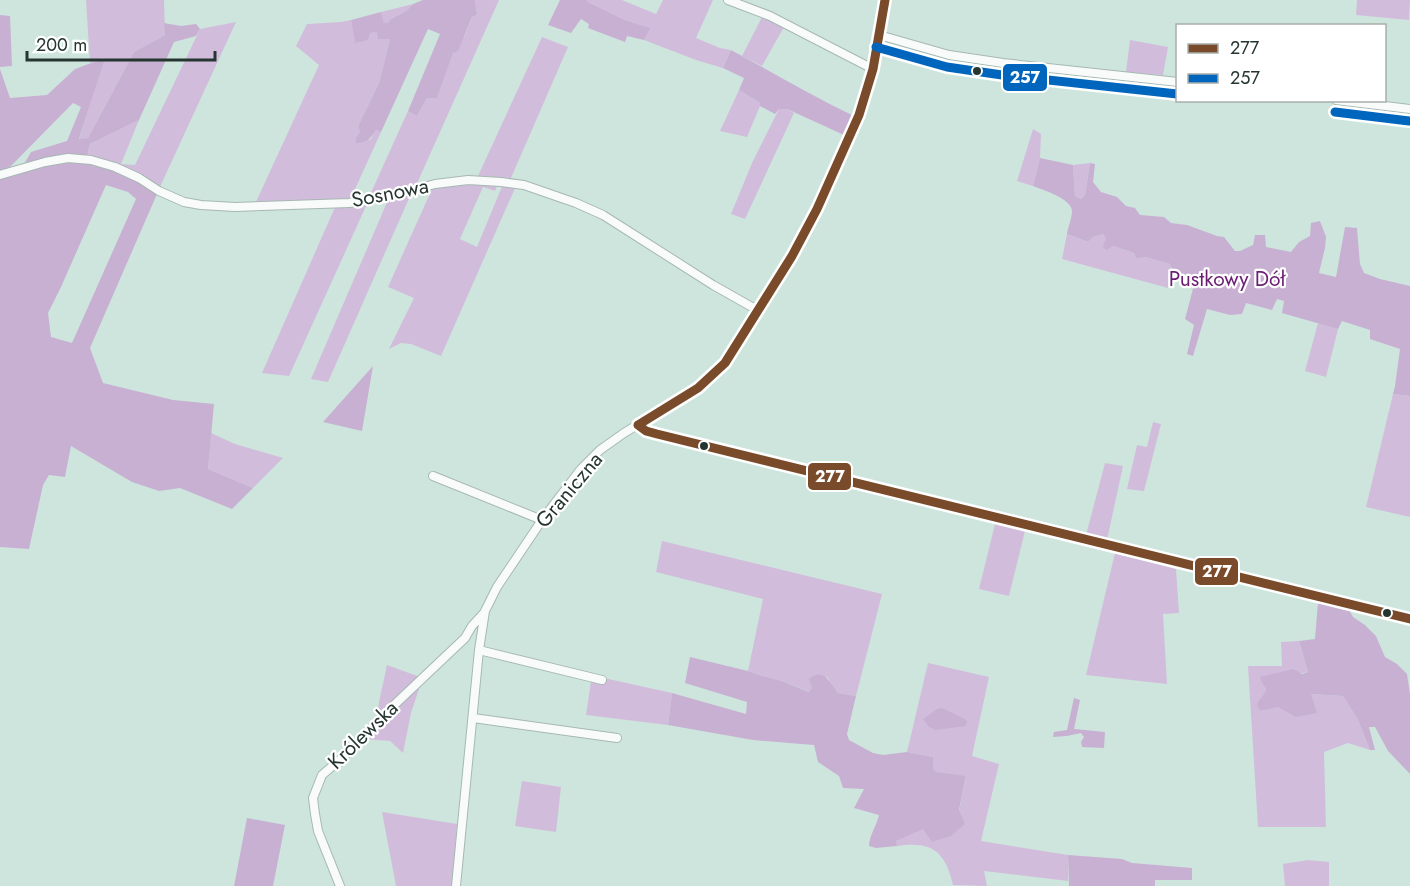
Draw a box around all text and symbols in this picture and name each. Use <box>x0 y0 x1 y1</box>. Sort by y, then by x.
scale bar <box>27 24 214 62</box>
legend <box>1176 24 1386 102</box>
text: 200 m <box>36 32 87 58</box>
text: 277 <box>1230 35 1260 61</box>
line badge: 257 <box>1002 63 1048 92</box>
unlabelled marker <box>971 65 983 77</box>
text: 257 <box>1230 65 1260 91</box>
text: 257 <box>1010 66 1041 89</box>
street label: Sosnowa <box>349 171 431 215</box>
park label: Pustkowy Dół <box>1169 264 1287 294</box>
unlabelled marker <box>698 440 710 452</box>
street label: Graniczna <box>528 446 610 534</box>
line badge: 277 <box>807 462 852 491</box>
text: 277 <box>815 465 845 488</box>
line badge: 277 <box>1194 557 1239 586</box>
text: 277 <box>1202 560 1232 583</box>
unlabelled marker <box>1381 607 1393 619</box>
street label: Królewska <box>321 694 405 776</box>

